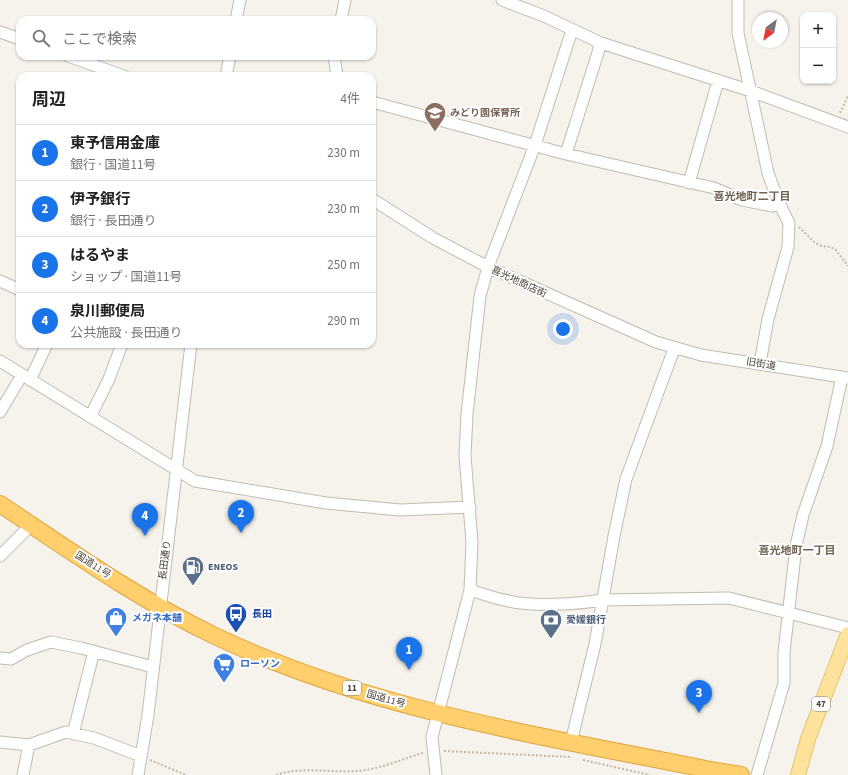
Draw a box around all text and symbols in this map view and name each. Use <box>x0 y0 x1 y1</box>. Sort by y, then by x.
north arrow <box>752 12 788 48</box>
map controls <box>800 12 836 84</box>
button: + <box>800 12 836 48</box>
search box <box>16 16 376 60</box>
icon: search <box>30 27 52 49</box>
text: ここで検索 <box>62 29 137 50</box>
button: − <box>800 48 836 84</box>
text: 周辺 <box>32 88 66 112</box>
text: 4件 <box>341 90 360 108</box>
school or university icon: みどり園保育所 <box>422 100 448 133</box>
place label: みどり園保育所 <box>450 106 520 120</box>
text: 東予信用金庫 <box>70 133 160 154</box>
text: 1 <box>42 144 48 162</box>
text: 230 m <box>327 144 360 162</box>
text: 銀行 · 国道11号 <box>70 156 156 174</box>
text: 伊予銀行 <box>70 189 130 210</box>
district label: 喜光地町二丁目 <box>714 189 791 204</box>
text: 2 <box>42 200 48 218</box>
text: 230 m <box>327 200 360 218</box>
text: 銀行 · 長田通り <box>70 212 156 230</box>
text: はるやま <box>70 245 130 266</box>
text: 3 <box>42 256 48 274</box>
text: 250 m <box>327 256 360 274</box>
street label: 喜光地商店街 <box>489 263 549 301</box>
text: ショップ · 国道11号 <box>70 268 182 286</box>
text: 泉川郵便局 <box>70 301 145 322</box>
text: 4 <box>42 312 48 330</box>
text: 290 m <box>327 312 360 330</box>
your location <box>553 319 573 339</box>
text: 公共施設 · 長田通り <box>70 324 182 342</box>
street label: 旧街道 <box>745 355 777 373</box>
pin: 2 <box>228 500 254 533</box>
pin: 4 <box>132 503 158 536</box>
street label: 長田通り <box>156 539 174 581</box>
district label: 喜光地町一丁目 <box>759 543 836 558</box>
street label: 国道11号 <box>72 548 114 582</box>
fuel station icon: ENEOS <box>180 554 206 587</box>
place label: ENEOS <box>208 560 238 574</box>
bus stop icon: 長田 <box>223 601 249 634</box>
shop icon: メガネ本舗 <box>103 605 129 638</box>
place label: 長田 <box>252 607 272 621</box>
bank icon: 愛媛銀行 <box>538 607 564 640</box>
place label: メガネ本舗 <box>132 611 182 625</box>
place label: 愛媛銀行 <box>566 613 606 627</box>
pin: 1 <box>396 637 422 670</box>
supermarket icon: ローソン <box>211 651 237 684</box>
place label: ローソン <box>240 657 280 671</box>
pin: 3 <box>686 680 712 713</box>
road number: 11 <box>343 681 361 695</box>
street label: 国道11号 <box>365 687 407 711</box>
road number: 47 <box>812 697 830 711</box>

